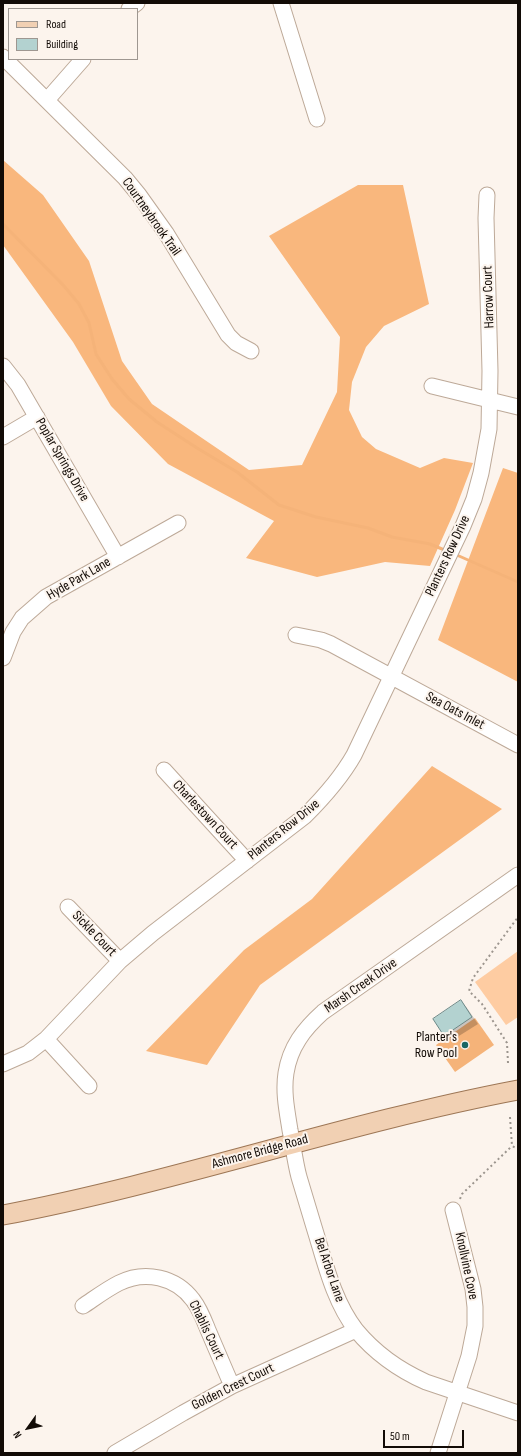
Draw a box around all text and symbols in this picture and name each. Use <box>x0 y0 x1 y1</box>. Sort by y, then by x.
legend <box>8 8 138 60</box>
text: Road <box>46 17 66 32</box>
text: Building <box>46 37 78 52</box>
street label: Courtneybrook Trail <box>118 175 184 259</box>
street label: Harrow Court <box>480 265 498 329</box>
street label: Poplar Springs Drive <box>31 415 93 505</box>
street label: Planters Row Drive <box>422 513 474 599</box>
street label: Hyde Park Lane <box>44 554 114 604</box>
street label: Sea Oats Inlet <box>423 689 487 733</box>
street label: Charlestown Court <box>169 777 241 853</box>
street label: Planters Row Drive <box>245 796 323 864</box>
street label: Sickle Court <box>68 908 120 960</box>
street label: Marsh Creek Drive <box>322 955 400 1017</box>
place label: Planter's Row Pool <box>415 1029 457 1062</box>
marker: Planter's Row Pool <box>460 1040 470 1050</box>
street label: Ashmore Bridge Road <box>210 1131 310 1173</box>
street label: Knollvine Cove <box>451 1231 481 1301</box>
street label: Bel Arbor Lane <box>310 1236 348 1304</box>
street label: Chablis Court <box>185 1298 227 1362</box>
street label: Golden Crest Court <box>189 1360 277 1414</box>
north arrow <box>8 1408 48 1448</box>
scale bar <box>385 1422 466 1448</box>
text: N <box>10 1429 25 1441</box>
text: 50 m <box>390 1429 410 1444</box>

